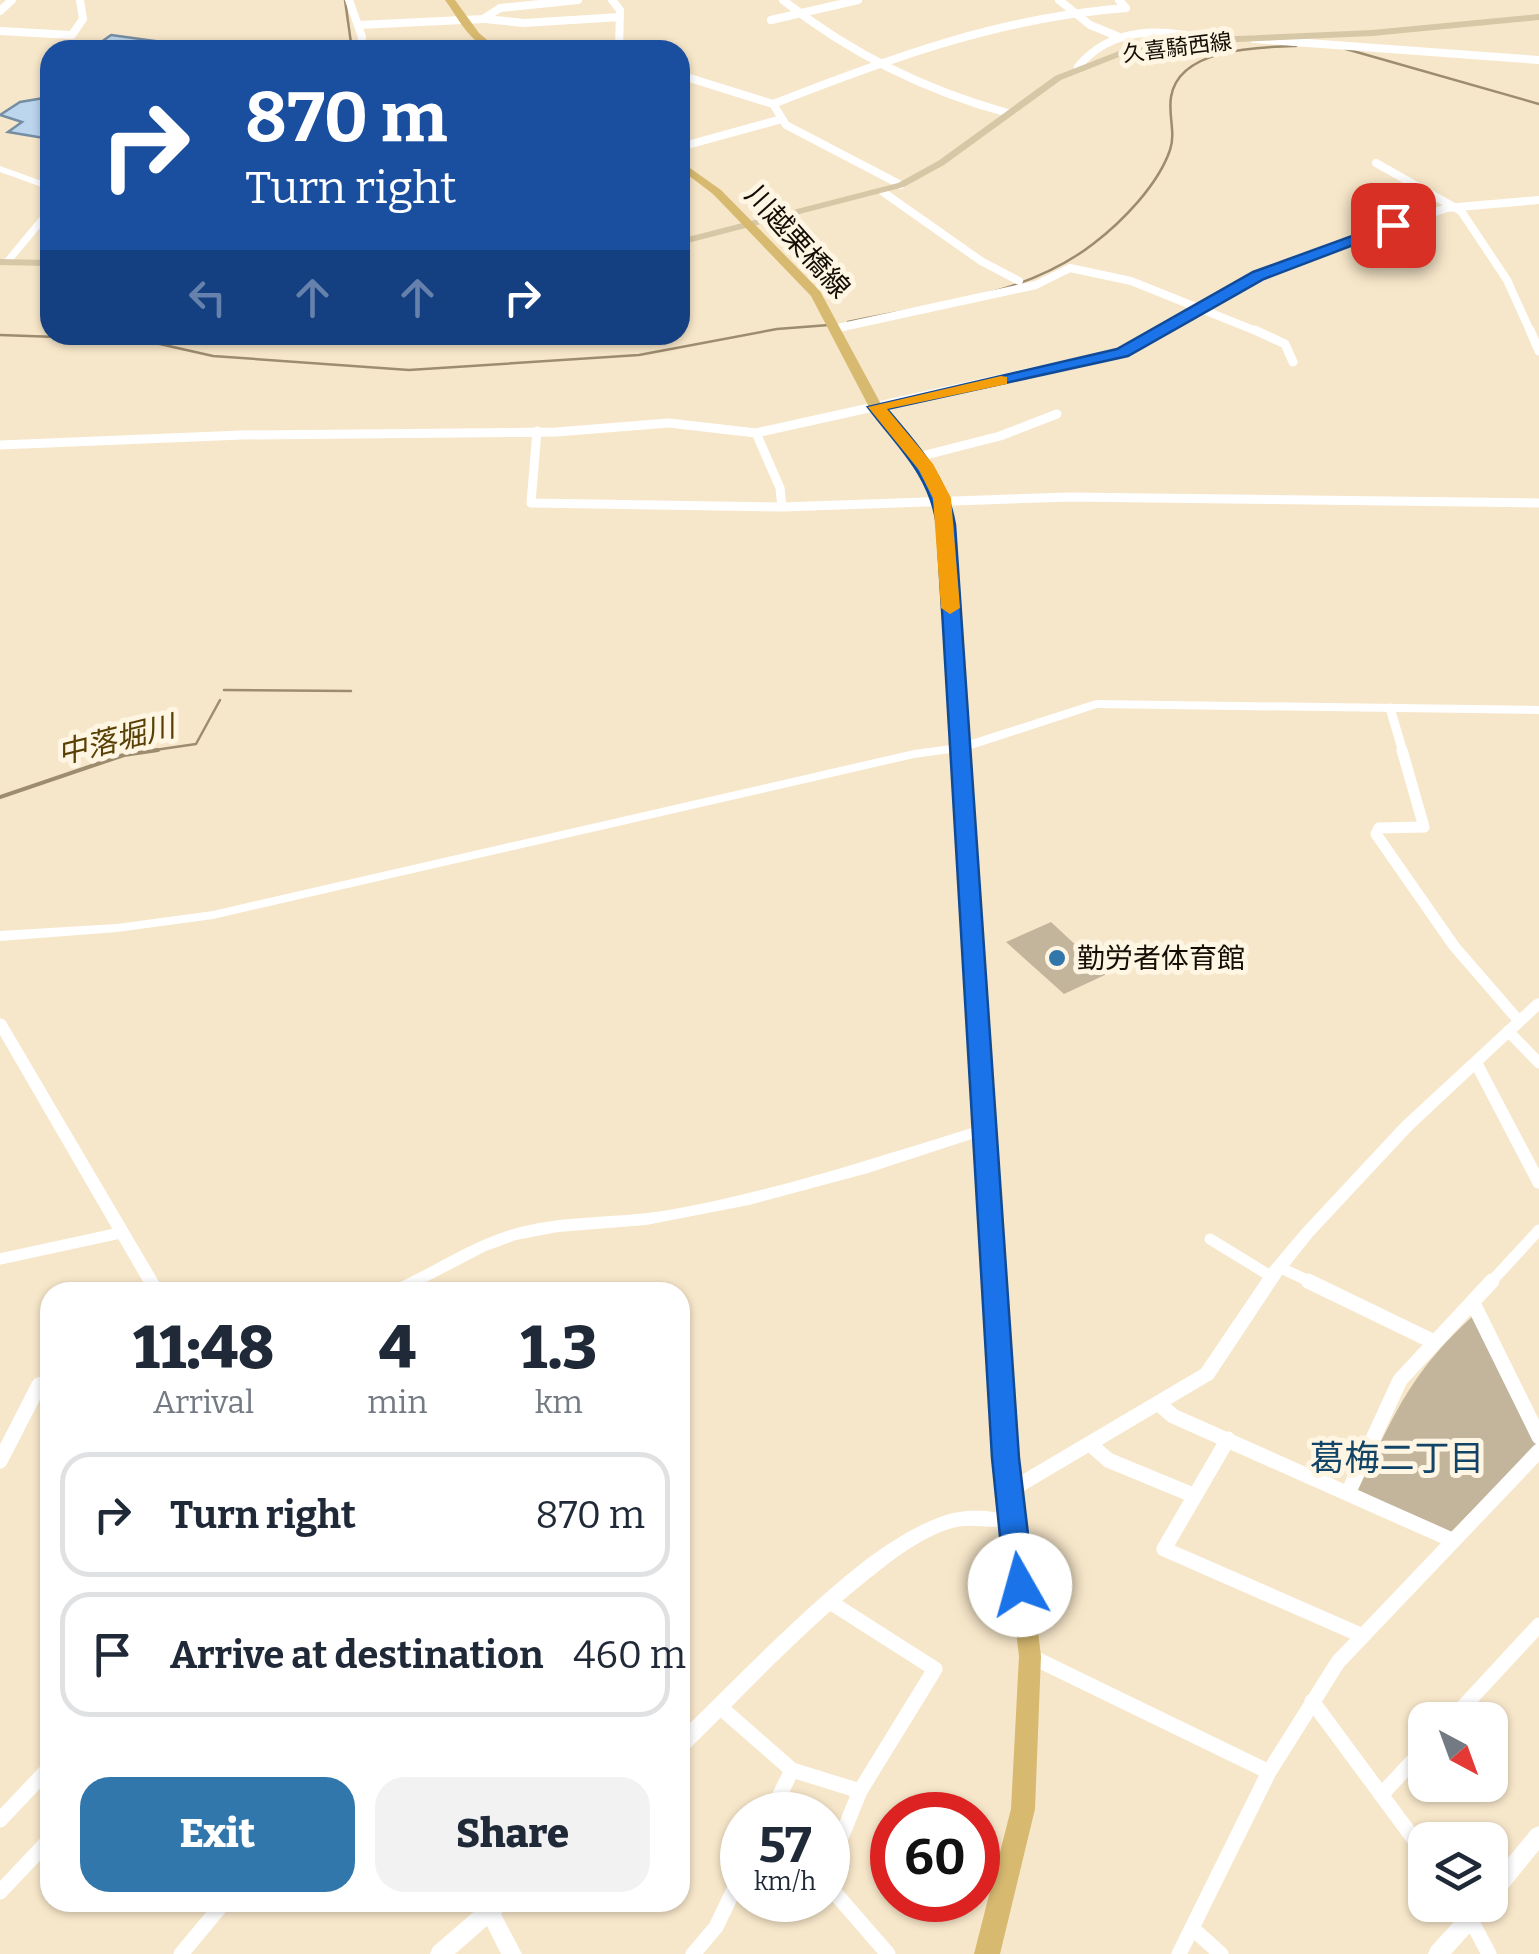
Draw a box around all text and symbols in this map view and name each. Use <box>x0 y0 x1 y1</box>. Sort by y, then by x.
street label: 久喜騎西線 <box>1121 27 1233 68</box>
text: 870 m <box>245 76 447 160</box>
icon: right <box>80 80 210 210</box>
text: Turn right <box>245 161 457 215</box>
street label: 川越栗橋線 <box>739 178 857 304</box>
pin <box>1351 183 1436 268</box>
icon: arrive <box>1366 198 1421 253</box>
icon: left <box>180 270 235 325</box>
icon: ahead <box>285 270 340 325</box>
icon: ahead <box>390 270 445 325</box>
icon: right <box>495 270 550 325</box>
water label: 中落堀川 <box>53 707 181 772</box>
place label: 勤労者体育館 <box>1077 942 1245 975</box>
marker: 勤労者体育館 <box>1046 947 1068 969</box>
text: 11:48 <box>133 1312 274 1384</box>
text: 4 <box>379 1312 416 1384</box>
text: 1.3 <box>521 1312 597 1384</box>
text: Arrival <box>153 1383 254 1421</box>
text: min <box>367 1383 428 1421</box>
text: km <box>535 1383 583 1421</box>
district label: 葛梅二丁目 <box>1309 1437 1485 1479</box>
icon: right <box>85 1487 140 1542</box>
text: Turn right <box>170 1492 356 1538</box>
text: 870 m <box>536 1492 645 1538</box>
position arrow <box>968 1533 1072 1637</box>
icon: arrive <box>85 1627 140 1682</box>
text: Arrive at destination <box>170 1632 543 1678</box>
text: 460 m <box>573 1632 686 1678</box>
north arrow <box>1408 1702 1508 1802</box>
map controls <box>1408 1702 1508 1922</box>
button: Exit <box>80 1777 355 1892</box>
button: Share <box>375 1777 650 1892</box>
speed limit sign: 60 <box>870 1792 1000 1922</box>
text: 57 <box>758 1815 812 1875</box>
button: layers <box>1408 1822 1508 1922</box>
text: km/h <box>754 1867 816 1897</box>

